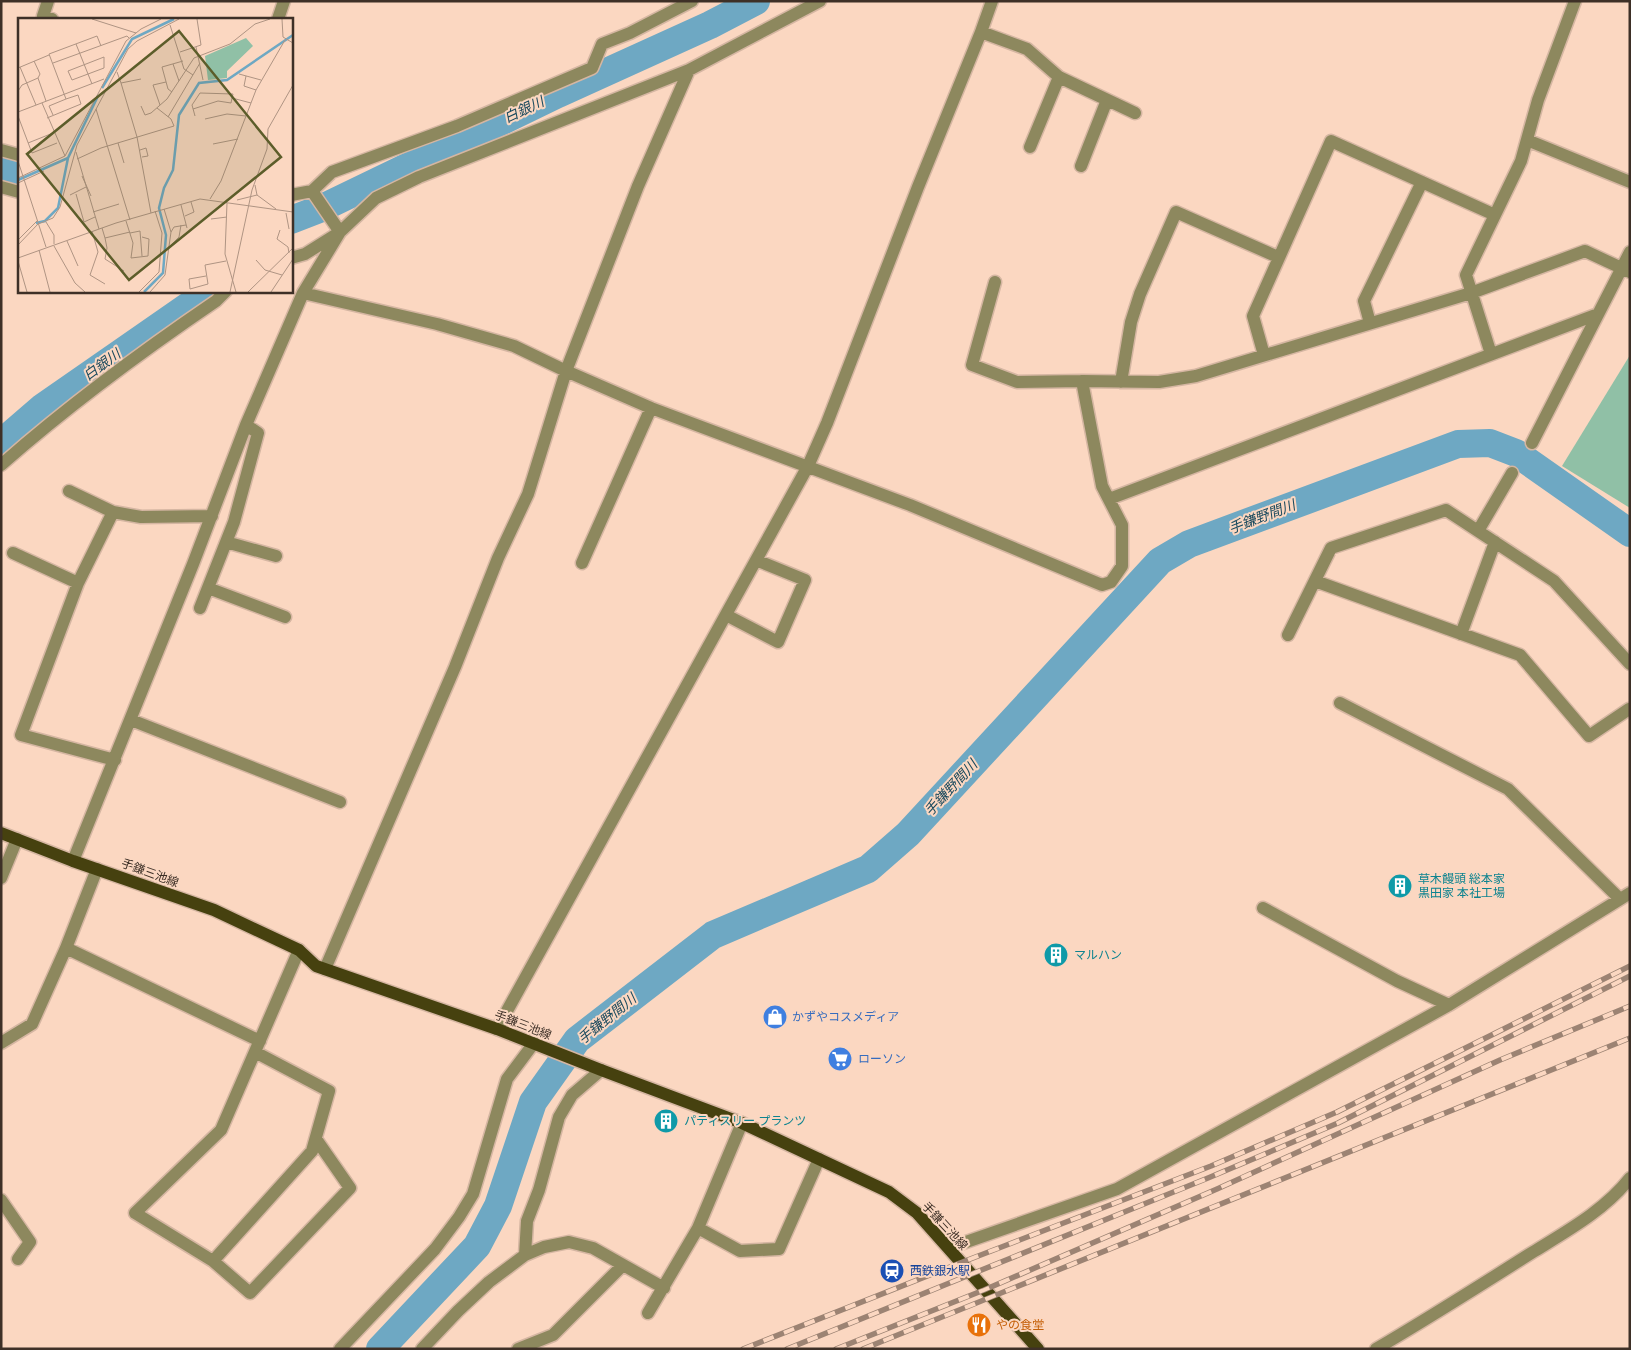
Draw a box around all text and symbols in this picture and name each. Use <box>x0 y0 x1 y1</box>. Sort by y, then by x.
inset map <box>18 18 292 292</box>
water label: 白銀川 <box>501 93 548 127</box>
water label: 白銀川 <box>80 345 126 384</box>
water label: 手鎌野間川 <box>1226 496 1300 537</box>
water label: 手鎌野間川 <box>921 755 982 819</box>
street label: 手鎌三池線 <box>119 856 181 890</box>
place label: 草木饅頭 総本家 黒田家 本社工場 <box>1418 872 1505 900</box>
building icon: 草木饅頭 総本家 黒田家 本社工場 <box>1387 873 1413 899</box>
building icon: マルハン <box>1043 942 1069 968</box>
place label: マルハン <box>1074 948 1122 962</box>
water label: 手鎌野間川 <box>574 989 641 1048</box>
shop icon: かずやコスメディア <box>762 1004 788 1030</box>
street label: 手鎌三池線 <box>492 1008 554 1042</box>
place label: かずやコスメディア <box>792 1010 899 1024</box>
supermarket icon: ローソン <box>827 1046 853 1072</box>
place label: ローソン <box>858 1052 906 1066</box>
building icon: パティスリー プランツ <box>653 1108 679 1134</box>
place label: パティスリー プランツ <box>684 1114 806 1128</box>
street label: 手鎌三池線 <box>919 1199 971 1253</box>
station icon: 西鉄銀水駅 <box>879 1258 905 1284</box>
place label: 西鉄銀水駅 <box>910 1264 970 1278</box>
restaurant icon: やの食堂 <box>966 1312 992 1338</box>
place label: やの食堂 <box>996 1318 1044 1332</box>

